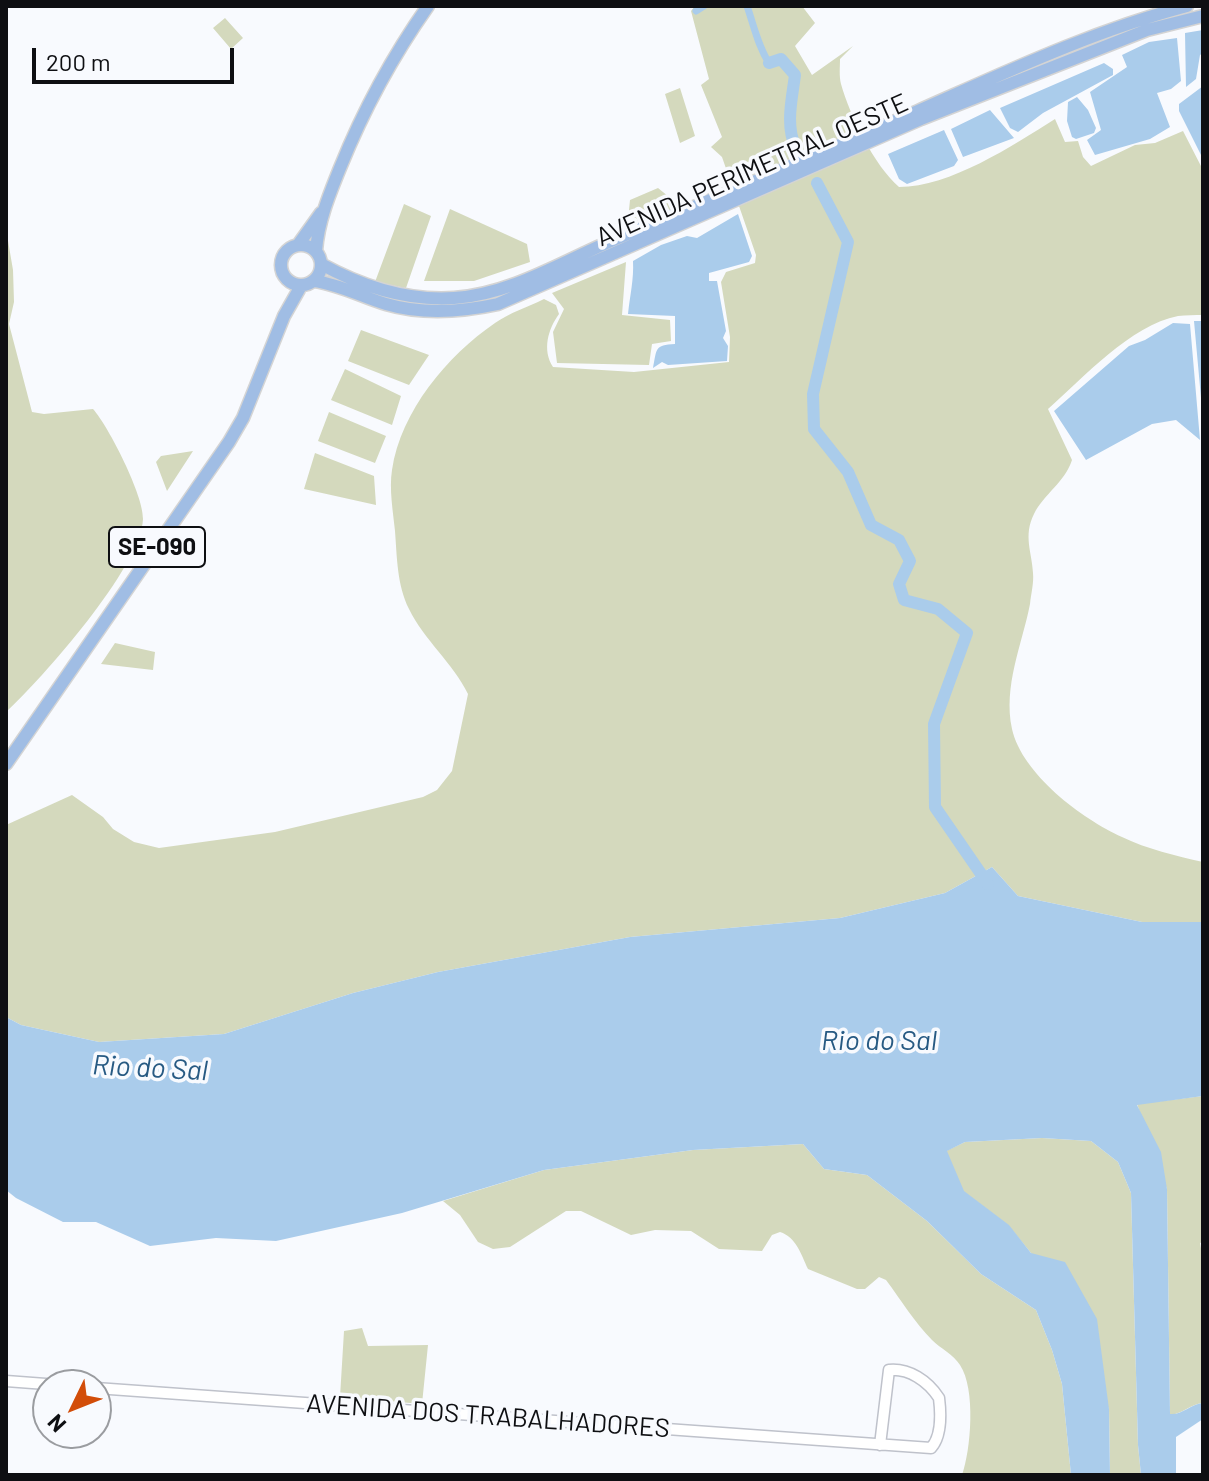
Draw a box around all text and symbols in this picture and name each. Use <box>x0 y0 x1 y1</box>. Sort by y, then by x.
scale bar <box>36 32 238 82</box>
text: 200 m <box>46 47 111 76</box>
street label: AVENIDA PERIMETRAL OESTE <box>591 87 913 253</box>
road number: SE-090 <box>109 527 205 567</box>
water label: Rio do Sal <box>821 1024 937 1058</box>
water label: Rio do Sal <box>91 1048 209 1088</box>
north arrow <box>32 1369 112 1449</box>
street label: AVENIDA DOS TRABALHADORES <box>305 1388 671 1444</box>
text: N <box>41 1410 70 1438</box>

